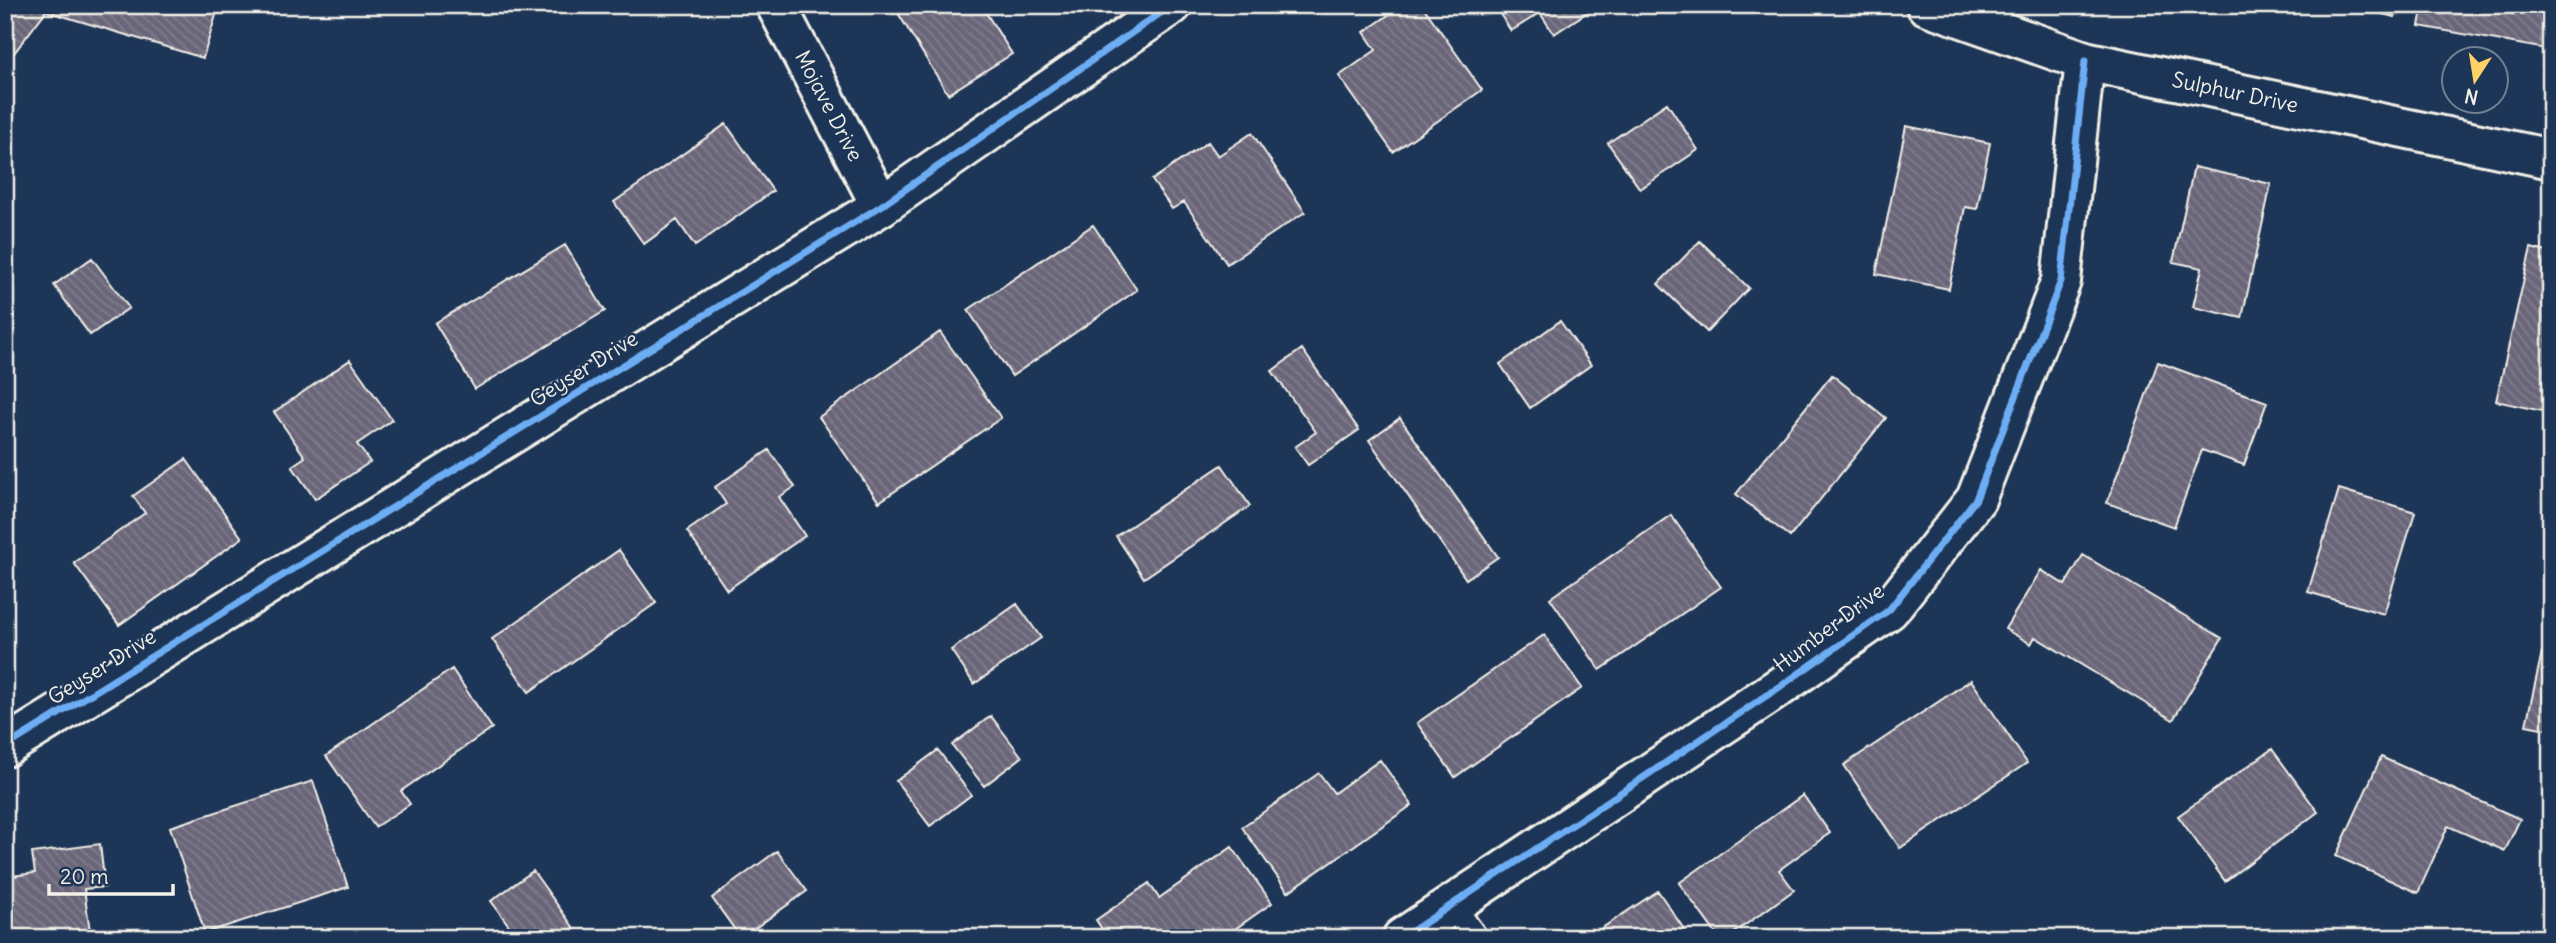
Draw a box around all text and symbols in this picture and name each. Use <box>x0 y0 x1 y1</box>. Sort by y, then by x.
street label: Mojave Drive <box>789 46 869 166</box>
north arrow <box>2440 46 2510 116</box>
street label: Sulphur Drive <box>2170 66 2301 118</box>
text: N <box>2463 84 2480 110</box>
street label: Geyser Drive <box>525 325 643 412</box>
street label: Humber Drive <box>1768 577 1889 678</box>
street label: Geyser Drive <box>43 623 161 710</box>
scale bar <box>49 852 173 896</box>
text: 20 m <box>60 863 109 890</box>

